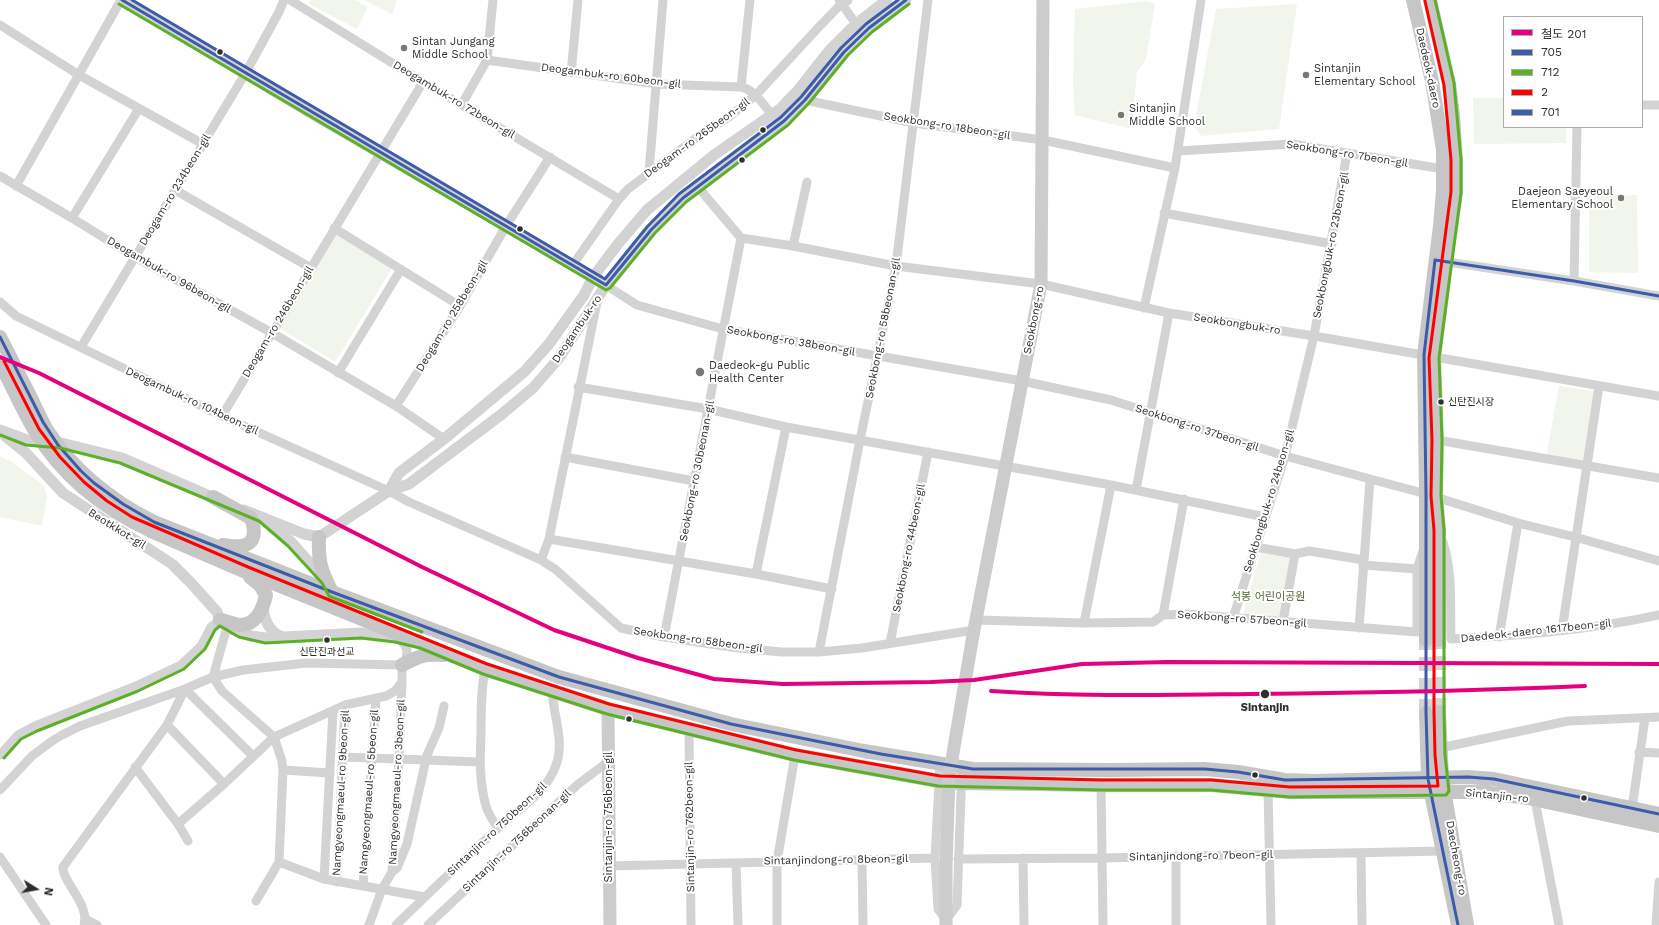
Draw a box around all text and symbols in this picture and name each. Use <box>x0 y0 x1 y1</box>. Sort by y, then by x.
legend <box>1503 16 1643 128</box>
street label: Daedeok-daero <box>1413 27 1443 109</box>
text: 철도 201 <box>1541 27 1586 41</box>
place label: Sintan Jungang Middle School <box>412 35 495 61</box>
marker: Sintan Jungang Middle School <box>399 43 409 53</box>
text: 705 <box>1541 45 1562 59</box>
unlabelled marker <box>215 47 225 57</box>
street label: Deogambuk-ro 72beon-gil <box>391 58 517 142</box>
street label: Deogambuk-ro 60beon-gil <box>540 61 682 91</box>
place label: Sintanjin Elementary School <box>1314 62 1416 88</box>
text: 712 <box>1541 65 1559 79</box>
marker: Sintanjin Elementary School <box>1301 70 1311 80</box>
text: 2 <box>1541 85 1548 99</box>
street label: Deogam-ro 265beon-gil <box>641 95 753 181</box>
place label: Sintanjin Middle School <box>1129 102 1205 128</box>
text: 701 <box>1541 105 1560 119</box>
street label: Seokbong-ro 18beon-gil <box>883 109 1011 143</box>
marker: Sintanjin Middle School <box>1116 110 1126 120</box>
unlabelled marker <box>758 125 768 135</box>
street label: Deogam-ro 234beon-gil <box>136 132 214 248</box>
street label: Seokbong-ro 7beon-gil <box>1285 138 1409 170</box>
unlabelled marker <box>737 155 747 165</box>
street label: Seokbongbuk-ro 23beon-gil <box>1310 170 1352 320</box>
place label: Daejeon Saeyeoul Elementary School <box>1511 185 1613 211</box>
marker: Daejeon Saeyeoul Elementary School <box>1616 193 1626 203</box>
unlabelled marker <box>515 224 525 234</box>
street label: Deogambuk-ro 96beon-gil <box>105 234 233 316</box>
street label: Seokbong-ro 58beonan-gil <box>863 256 903 400</box>
street label: Deogam-ro 258beon-gil <box>413 258 491 374</box>
street label: Deogam-ro 246beon-gil <box>239 264 317 380</box>
street label: Seokbong-ro <box>1021 285 1047 355</box>
street label: Deogambuk-ro <box>549 292 605 366</box>
street label: Seokbongbuk-ro <box>1192 311 1282 337</box>
street label: Seokbong-ro 38beon-gil <box>726 323 856 359</box>
place label: Daedeok-gu Public Health Center <box>709 359 810 385</box>
street label: Deogambuk-ro 104beon-gil <box>123 364 261 438</box>
marker: Daedeok-gu Public Health Center <box>694 366 706 378</box>
place label: 신탄진시장 <box>1448 396 1494 408</box>
marker: 신탄진시장 <box>1436 397 1446 407</box>
street label: Seokbong-ro 30beonan-gil <box>677 399 717 543</box>
street label: Seokbong-ro 37beon-gil <box>1134 402 1260 454</box>
street label: Seokbongbuk-ro 24beon-gil <box>1241 428 1297 574</box>
street label: Seokbong-ro 44beon-gil <box>890 483 928 613</box>
street label: Beotkkot-gil <box>86 506 148 552</box>
park label: 석봉 어린이공원 <box>1231 590 1305 604</box>
street label: Seokbong-ro 57beon-gil <box>1177 608 1307 630</box>
street label: Daedeok-daero 1617beon-gil <box>1460 617 1612 645</box>
street label: Seokbong-ro 58beon-gil <box>633 624 763 656</box>
marker: 신탄진과선교 <box>322 635 332 645</box>
place label: 신탄진과선교 <box>299 646 355 658</box>
marker: Sintanjin <box>1259 688 1271 700</box>
street label: Namgyeongmaeul-ro 3beon-gil <box>386 699 408 865</box>
place label: Sintanjin <box>1241 701 1289 715</box>
street label: Namgyeongmaeul-ro 5beon-gil <box>357 709 381 875</box>
street label: Namgyeongmaeul-ro 9beon-gil <box>330 710 352 876</box>
unlabelled marker <box>624 714 634 724</box>
street label: Sintanjin-ro 756beon-gil <box>602 752 616 882</box>
street label: Sintanjin-ro 762beon-gil <box>682 762 698 892</box>
unlabelled marker <box>1250 770 1260 780</box>
street label: Sintanjin-ro 750beon-gil <box>445 779 549 879</box>
street label: Sintanjin-ro <box>1465 786 1529 806</box>
street label: Sintanjin-ro 756beonan-gil <box>460 787 574 895</box>
unlabelled marker <box>1579 793 1589 803</box>
street label: Daecheong-ro <box>1443 820 1469 896</box>
street label: Sintanjindong-ro 7beon-gil <box>1129 848 1273 864</box>
street label: Sintanjindong-ro 8beon-gil <box>764 852 908 868</box>
north arrow <box>16 869 56 909</box>
text: N <box>41 886 55 897</box>

